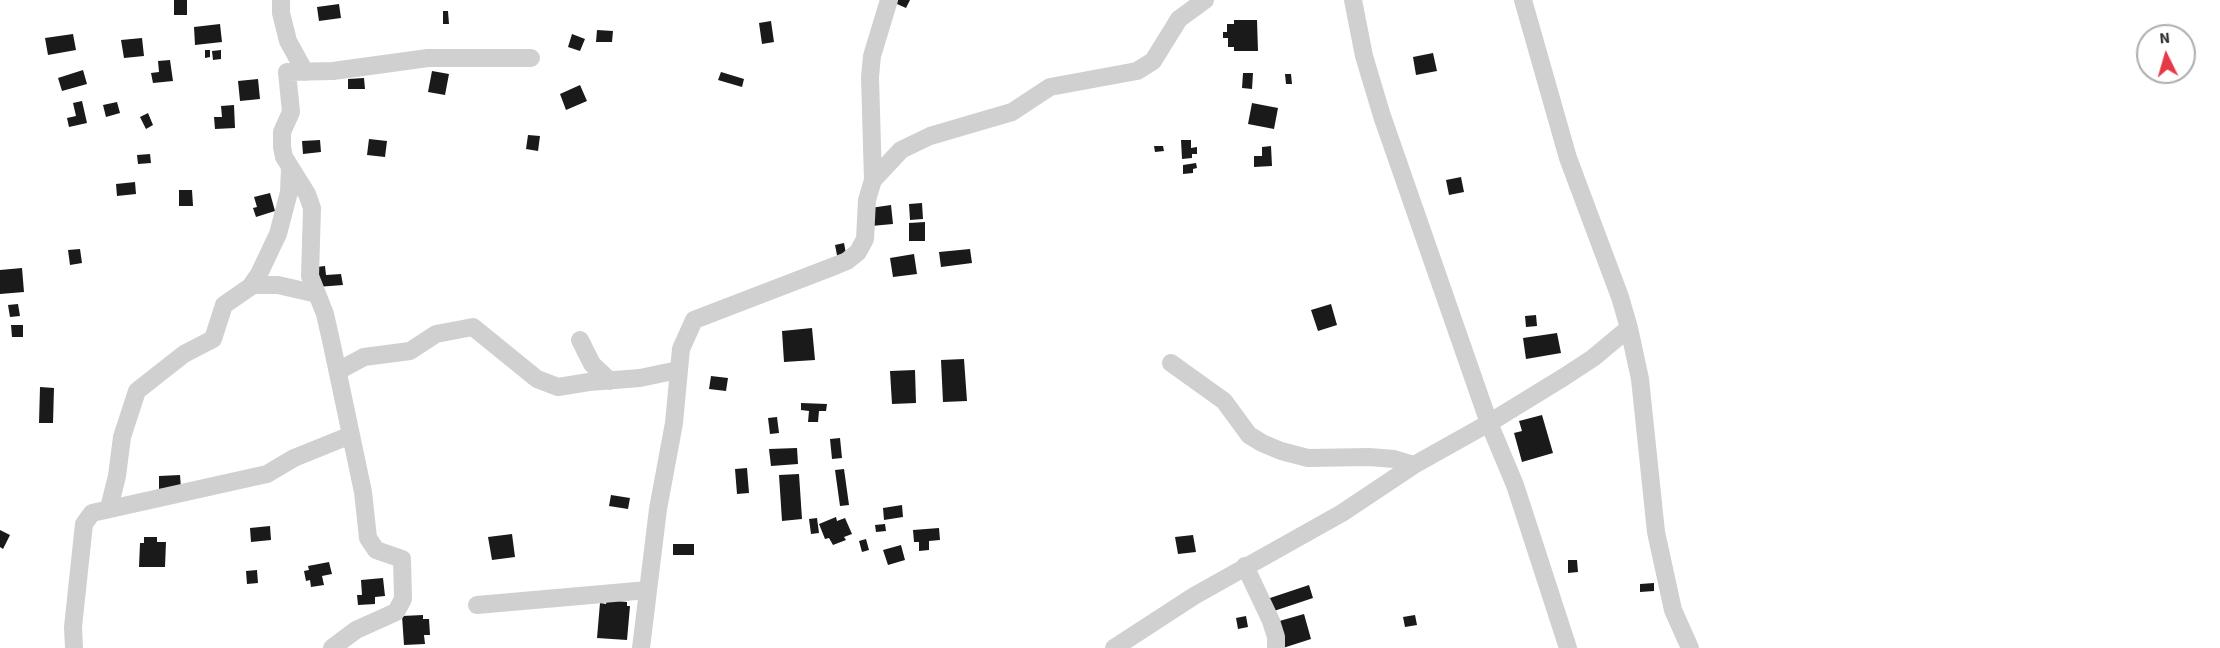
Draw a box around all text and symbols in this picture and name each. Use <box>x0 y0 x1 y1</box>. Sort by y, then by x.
north arrow <box>2136 24 2196 84</box>
text: N <box>2158 27 2171 49</box>

